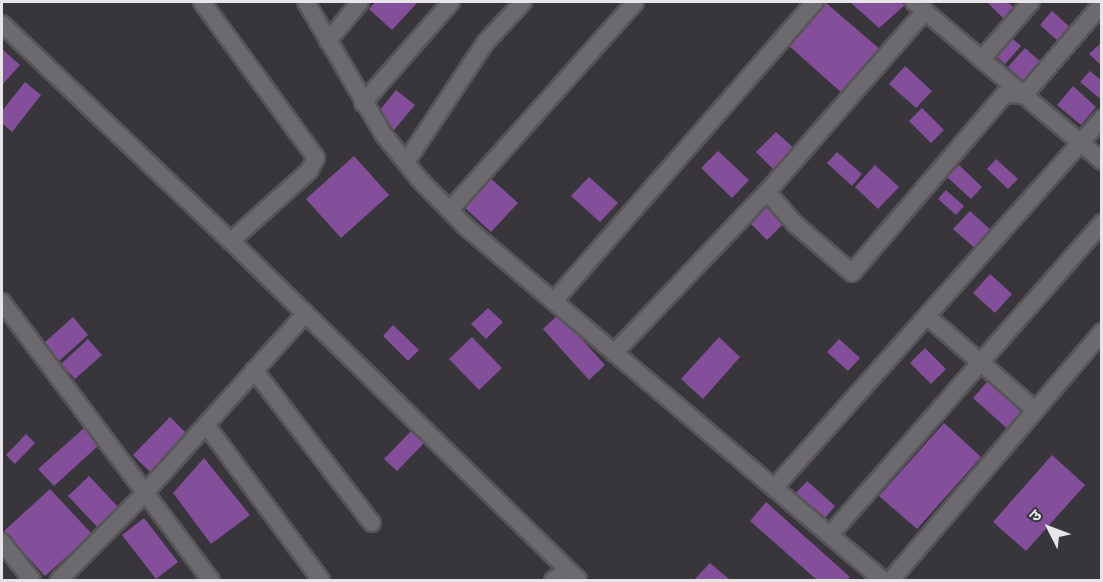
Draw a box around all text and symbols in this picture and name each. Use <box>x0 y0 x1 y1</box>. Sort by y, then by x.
north arrow <box>1019 498 1079 558</box>
text: उ <box>1024 504 1048 527</box>

